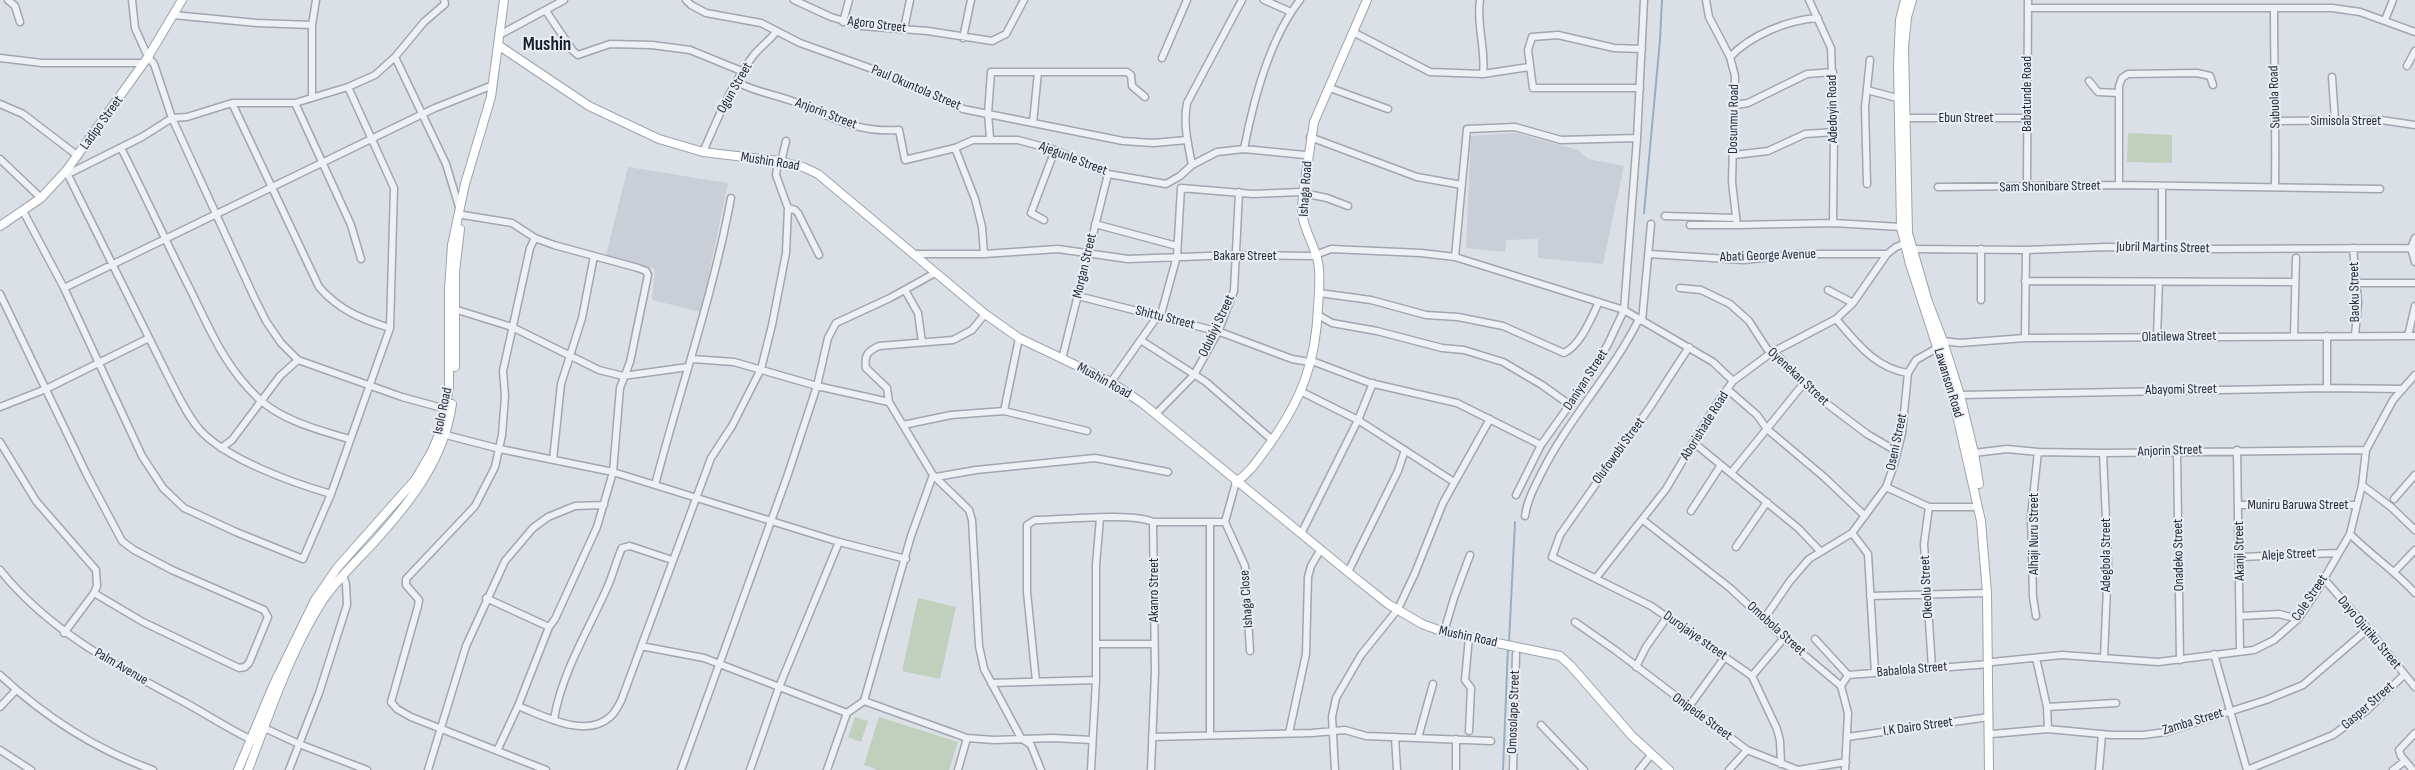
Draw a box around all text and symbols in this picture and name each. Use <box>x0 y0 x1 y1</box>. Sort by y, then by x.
street label: Agoro Street <box>847 13 907 37</box>
district label: Mushin <box>523 34 571 56</box>
street label: Babatunde Road <box>2019 56 2035 132</box>
street label: Ogun Street <box>714 60 756 116</box>
street label: Paul Okuntola Street <box>869 62 963 114</box>
street label: Subuola Road <box>2266 65 2284 129</box>
street label: Adedoyin Road <box>1824 75 1842 143</box>
street label: Dosunmu Road <box>1725 84 1743 154</box>
street label: Ladipo Street <box>77 93 127 153</box>
street label: Anjorin Street <box>793 95 859 133</box>
street label: Ebun Street <box>1938 110 1994 126</box>
street label: Simisola Street <box>2311 113 2381 129</box>
street label: Ajegunle Street <box>1036 138 1110 180</box>
street label: Mushin Road <box>739 149 801 175</box>
street label: Ishaga Road <box>1296 161 1316 217</box>
street label: Sam Shonibare Street <box>1999 178 2101 196</box>
street label: Morgan Street <box>1069 232 1101 300</box>
street label: Jubril Martins Street <box>2116 239 2210 257</box>
street label: Abati George Avenue <box>1720 246 1816 266</box>
street label: Bakare Street <box>1213 248 1277 264</box>
street label: Baoku Street <box>2346 262 2364 322</box>
street label: Odubiyi Street <box>1195 292 1239 360</box>
street label: Shittu Street <box>1134 303 1196 333</box>
street label: Olatilewa Street <box>2141 328 2217 346</box>
street label: Oyenekan Street <box>1764 344 1832 410</box>
street label: Daniyan Street <box>1560 346 1612 414</box>
street label: Lawanson Road <box>1929 346 1967 420</box>
street label: Mushin Road <box>1074 359 1134 403</box>
street label: Abayomi Street <box>2145 381 2217 399</box>
street label: Isolo Road <box>430 386 456 436</box>
street label: Aborishade Road <box>1677 389 1733 463</box>
street label: Oseni Street <box>1883 412 1911 472</box>
street label: Olufowobi Street <box>1589 414 1649 488</box>
street label: Anjorin Street <box>2137 441 2203 461</box>
street label: Alhaji Nuru Street <box>2026 493 2042 575</box>
street label: Muniru Baruwa Street <box>2247 497 2349 513</box>
street label: Adegbola Street <box>2098 518 2114 592</box>
street label: Onadeko Street <box>2170 519 2188 591</box>
street label: Akanji Street <box>2231 521 2249 581</box>
street label: Aleje Street <box>2261 545 2317 565</box>
street label: Okeolu Street <box>1917 555 1937 619</box>
street label: Akanro Street <box>1146 558 1162 622</box>
street label: Ishaga Close <box>1237 569 1257 629</box>
street label: Cole Street <box>2288 572 2332 624</box>
street label: Dayo Ojutiku Street <box>2333 593 2405 673</box>
street label: Omobola Street <box>1743 598 1809 660</box>
street label: Durojaiye street <box>1660 608 1730 664</box>
street label: Mushin Road <box>1437 623 1499 651</box>
street label: Palm Avenue <box>91 645 151 689</box>
street label: Babalola Street <box>1876 659 1948 681</box>
street label: Omosolape Street <box>1504 670 1524 754</box>
street label: Gasper Street <box>2338 678 2398 734</box>
street label: Onipede Street <box>1669 690 1735 744</box>
street label: Zamba Street <box>2160 705 2226 739</box>
street label: I.K Dairo Street <box>1882 714 1954 740</box>

